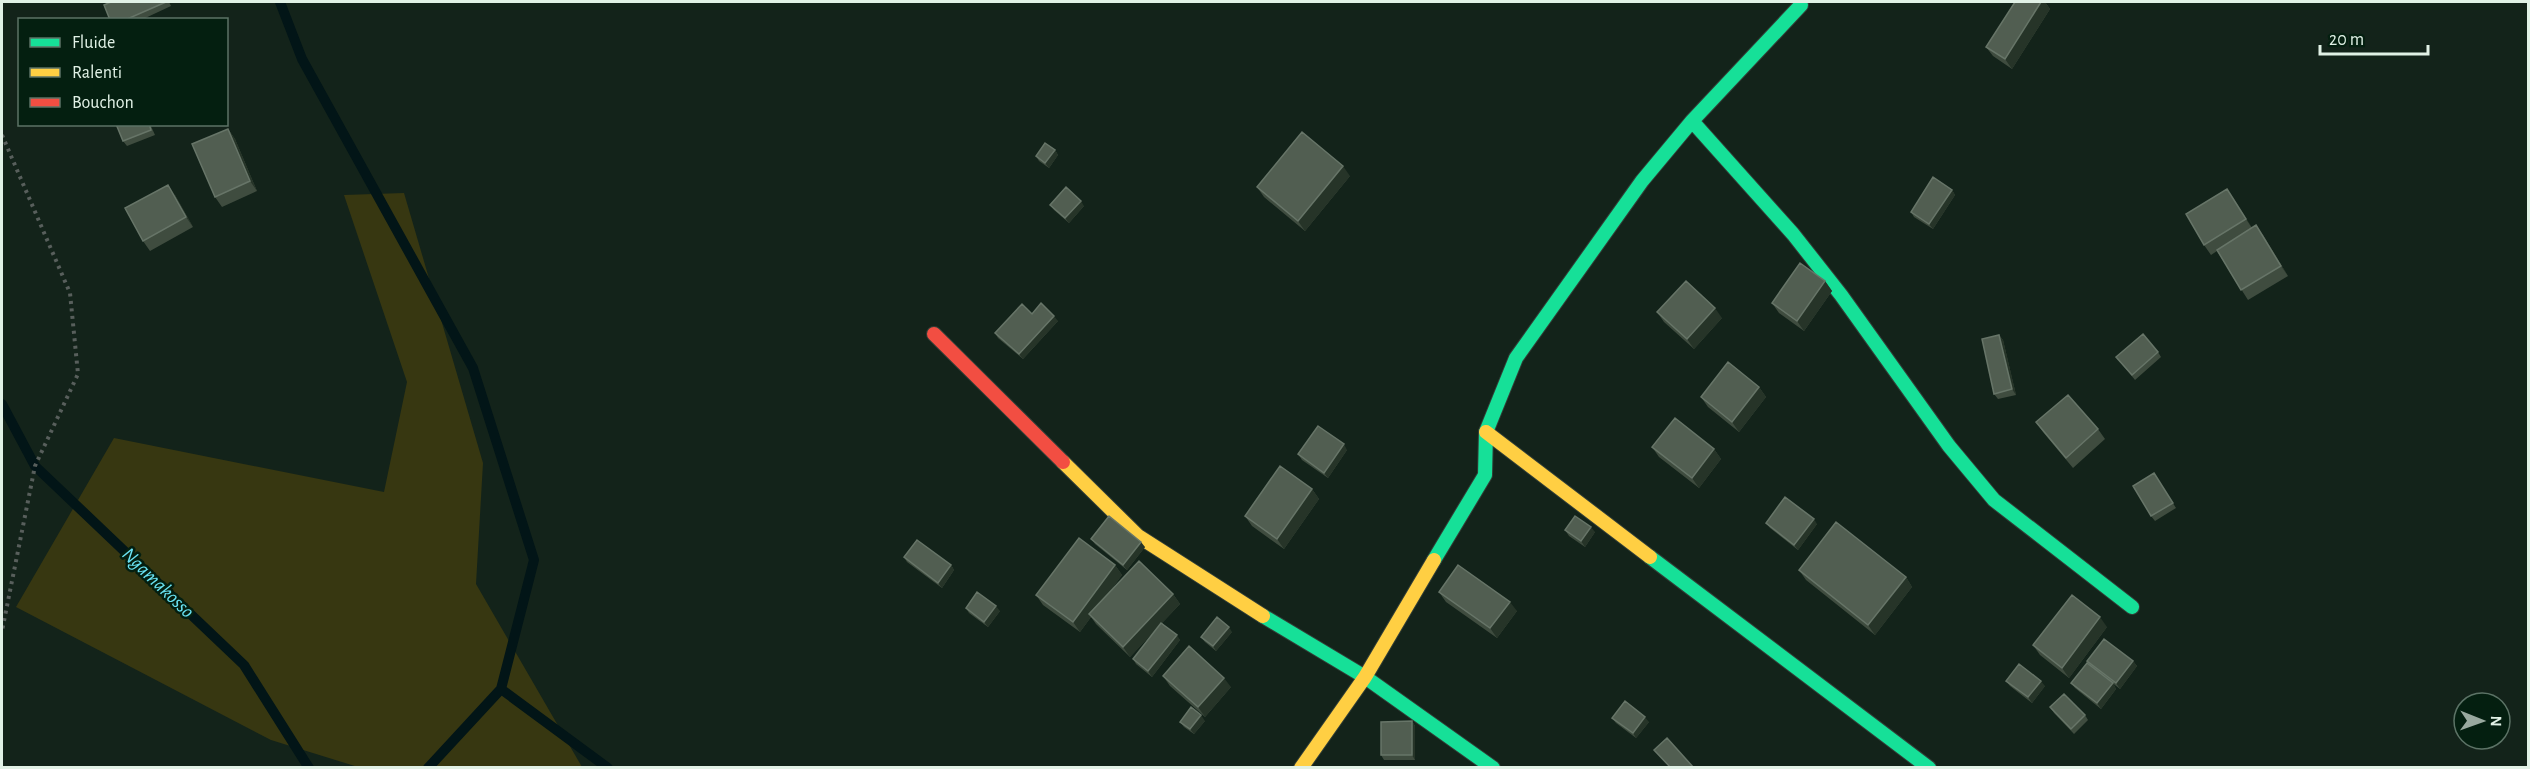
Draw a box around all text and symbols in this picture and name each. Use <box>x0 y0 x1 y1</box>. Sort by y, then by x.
legend <box>18 18 228 126</box>
scale bar <box>2320 18 2428 56</box>
text: 20 m <box>2329 31 2364 49</box>
text: Fluide <box>72 34 115 52</box>
text: Ralenti <box>72 64 122 82</box>
text: Bouchon <box>72 94 134 112</box>
water label: Ngamakosso <box>118 544 198 622</box>
north arrow <box>2452 691 2512 751</box>
text: N <box>2488 716 2504 727</box>

